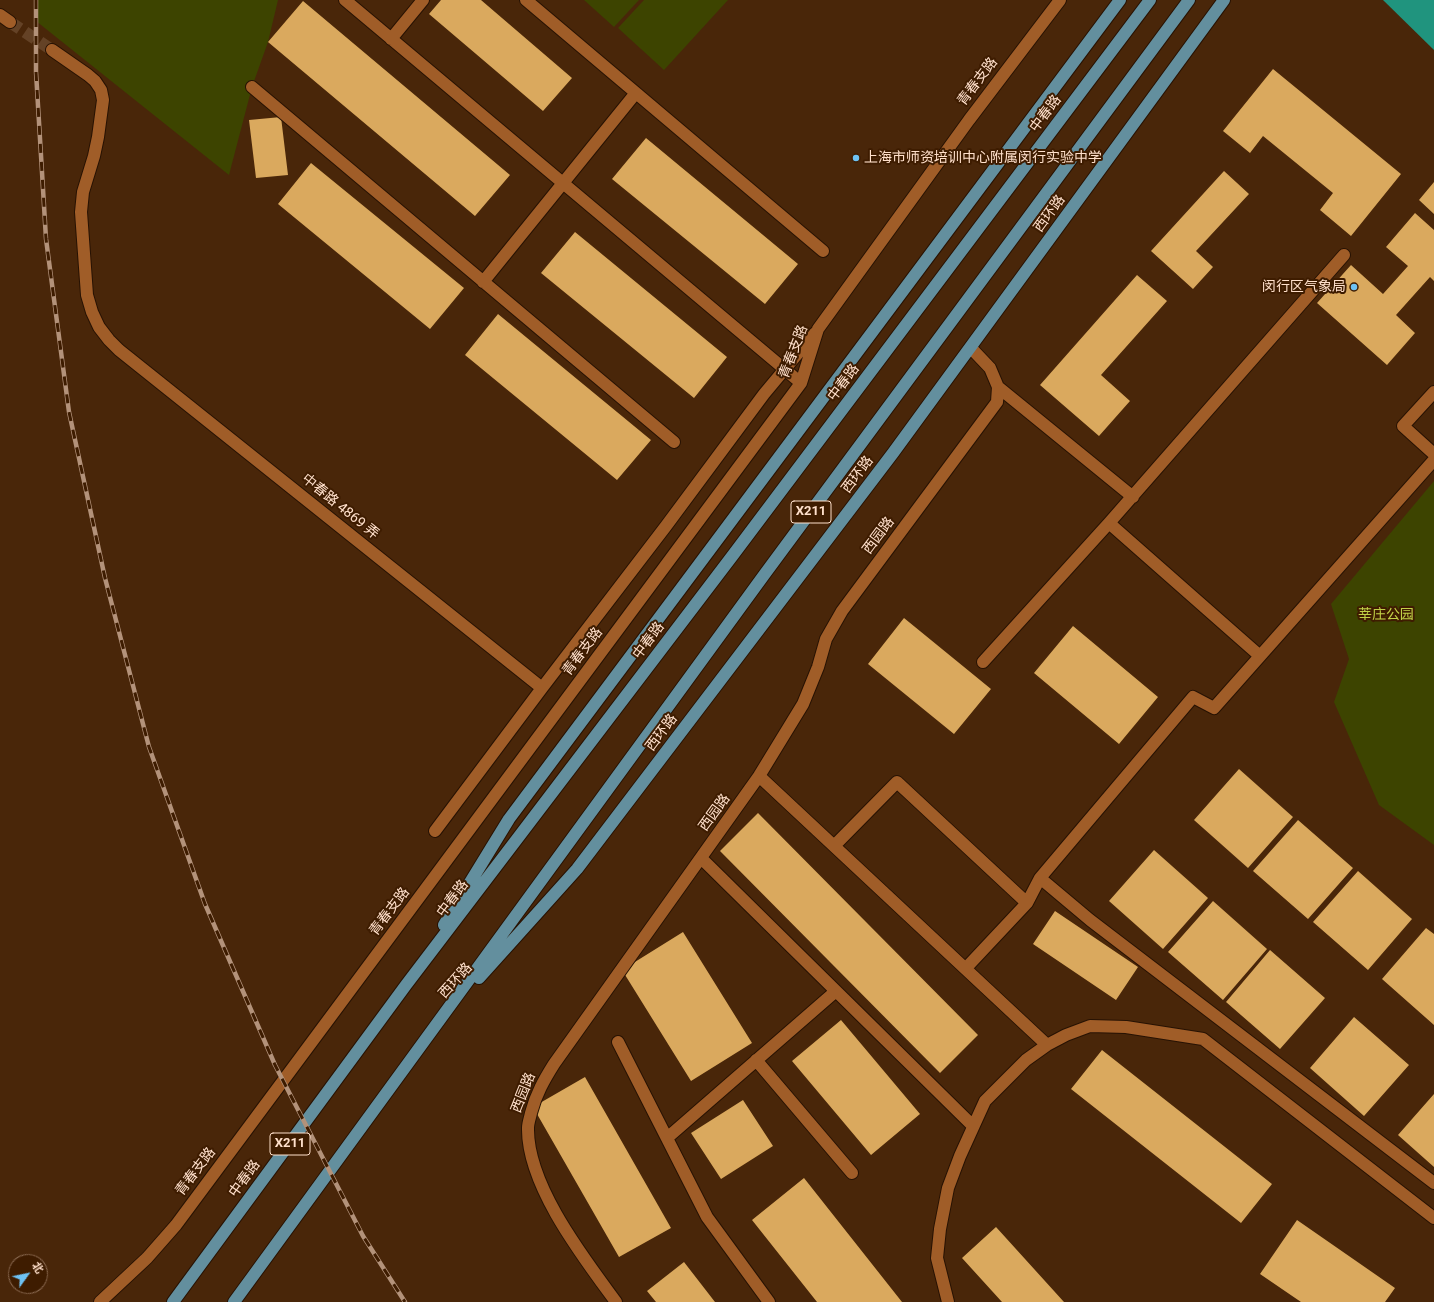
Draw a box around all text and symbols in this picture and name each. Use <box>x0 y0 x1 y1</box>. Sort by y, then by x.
street label: 青春支路 <box>954 55 1002 109</box>
street label: 中春路 <box>1027 92 1065 136</box>
place label: 上海市师资培训中心附属闵行实验中学 <box>864 150 1102 166</box>
marker: 上海市师资培训中心附属闵行实验中学 <box>851 153 861 163</box>
street label: 西环路 <box>1031 192 1069 236</box>
place label: 闵行区气象局 <box>1262 279 1346 295</box>
marker: 闵行区气象局 <box>1349 282 1359 292</box>
street label: 青春支路 <box>776 323 812 381</box>
street label: 中春路 <box>825 361 863 405</box>
street label: 西环路 <box>839 453 877 497</box>
street label: 中春路 4869 弄 <box>298 471 382 543</box>
road number: X211 <box>791 501 831 523</box>
street label: 西园路 <box>860 514 898 558</box>
park label: 莘庄公园 <box>1358 607 1414 623</box>
street label: 中春路 <box>630 619 668 663</box>
street label: 青春支路 <box>559 625 607 679</box>
street label: 西环路 <box>643 711 681 755</box>
street label: 西园路 <box>696 791 734 835</box>
street label: 中春路 <box>434 877 472 921</box>
street label: 青春支路 <box>366 885 414 939</box>
street label: 西环路 <box>436 960 476 1002</box>
street label: 西园路 <box>508 1070 540 1116</box>
road number: X211 <box>270 1133 310 1155</box>
street label: 青春支路 <box>172 1145 220 1199</box>
street label: 中春路 <box>226 1157 264 1201</box>
north arrow <box>8 1254 48 1294</box>
text: 北 <box>29 1260 46 1276</box>

